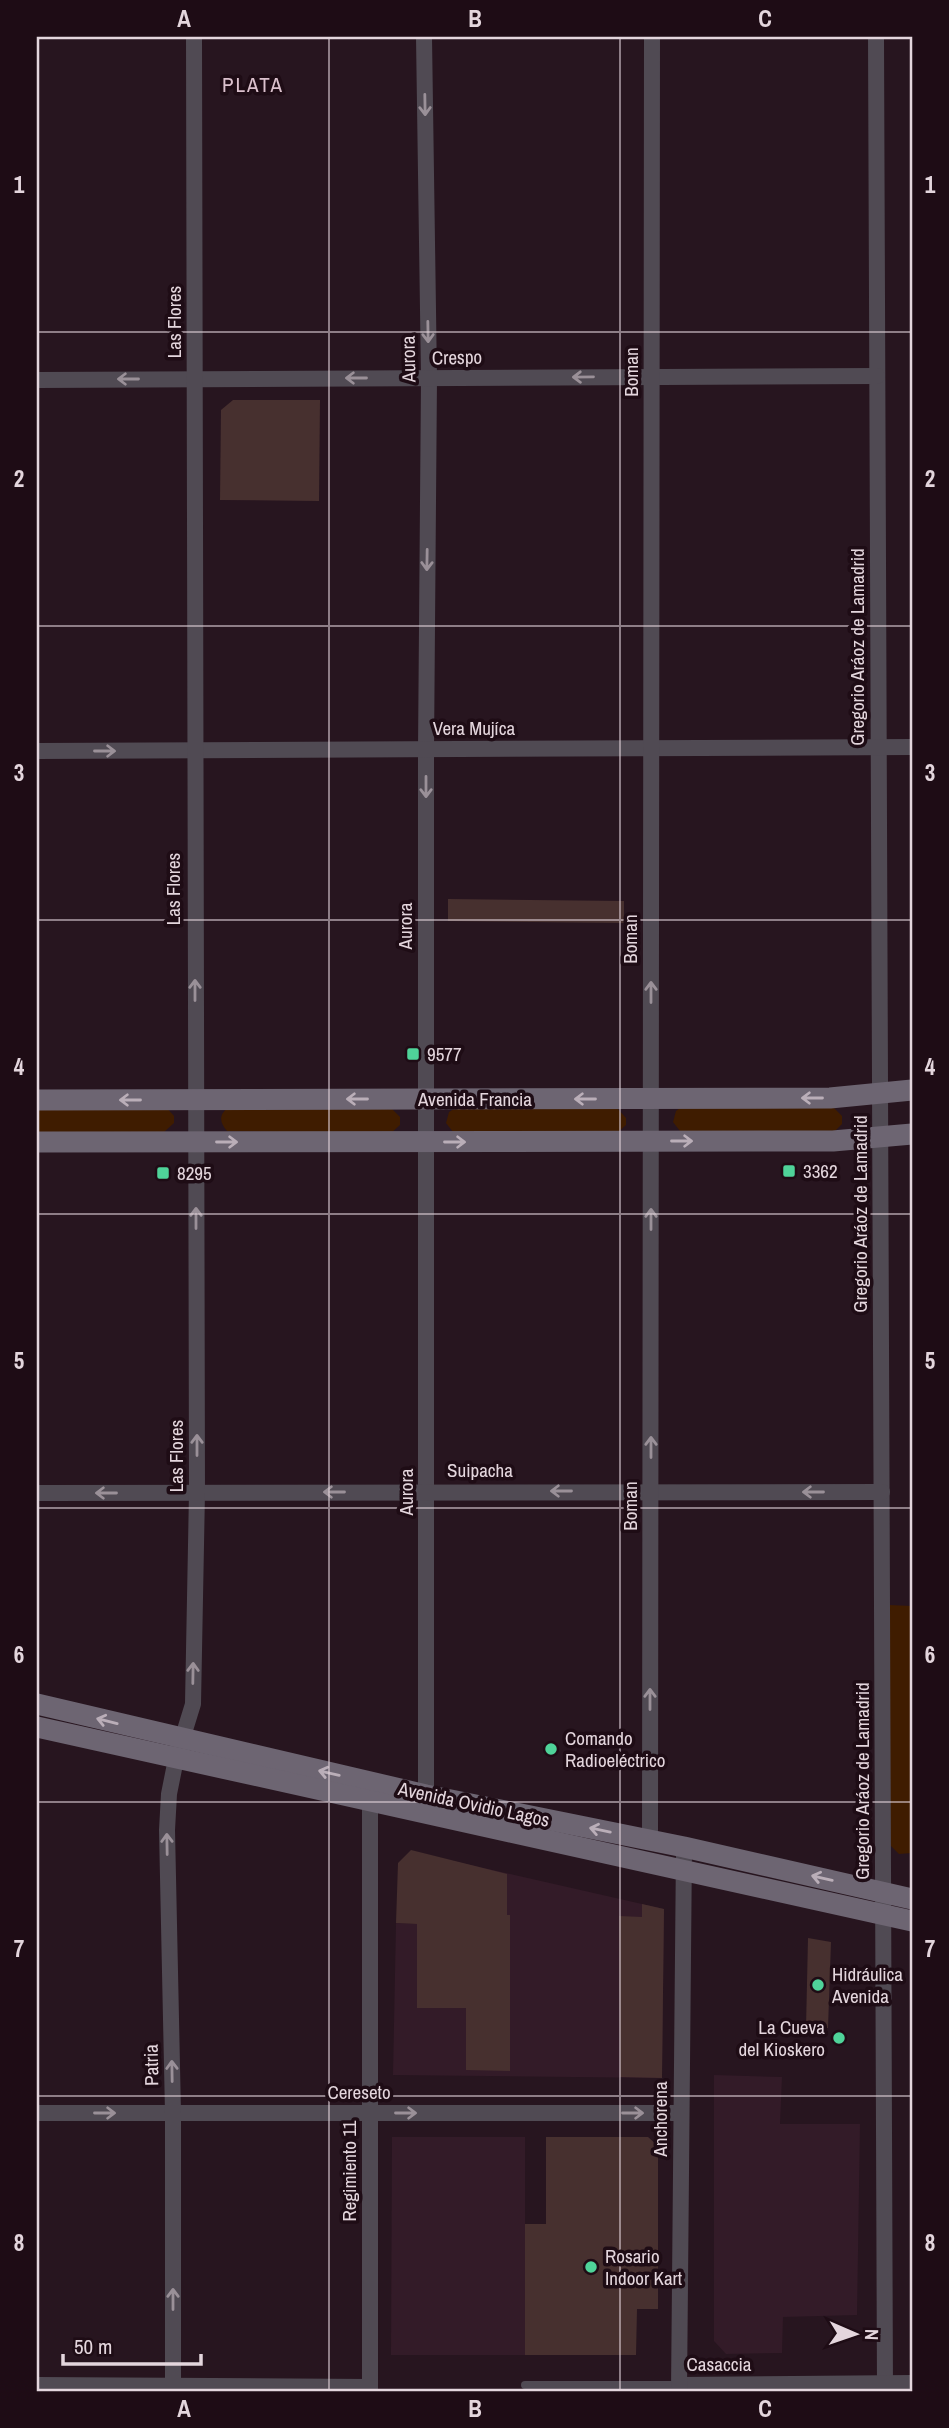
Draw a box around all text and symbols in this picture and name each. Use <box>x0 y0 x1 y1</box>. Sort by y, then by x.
text: A <box>177 3 191 34</box>
text: B <box>468 3 482 34</box>
text: C <box>758 3 772 34</box>
district label: PLATA <box>222 70 284 99</box>
one-way arrow <box>418 93 432 116</box>
text: 1 <box>14 169 25 200</box>
text: 1 <box>925 169 936 200</box>
street label: Las Flores <box>161 285 187 358</box>
one-way arrow <box>421 321 435 344</box>
street label: Aurora <box>395 335 421 384</box>
street label: Crespo <box>432 344 482 370</box>
street label: Boman <box>618 347 644 397</box>
one-way arrow <box>572 370 595 384</box>
one-way arrow <box>117 372 140 386</box>
one-way arrow <box>345 372 368 385</box>
text: 2 <box>14 463 24 494</box>
text: 2 <box>925 463 935 494</box>
one-way arrow <box>420 548 434 571</box>
street label: Gregorio Aráoz de Lamadrid <box>844 548 870 746</box>
street label: Vera Mujíca <box>433 715 515 741</box>
one-way arrow <box>93 744 116 758</box>
text: 3 <box>14 757 24 788</box>
text: 3 <box>925 757 935 788</box>
one-way arrow <box>419 776 433 799</box>
street label: Las Flores <box>160 852 186 925</box>
street label: Aurora <box>392 902 418 950</box>
street label: Boman <box>617 914 643 964</box>
one-way arrow <box>188 979 202 1002</box>
one-way arrow <box>644 980 658 1003</box>
place label: 9577 <box>427 1041 462 1067</box>
marker: 9577 <box>405 1046 421 1062</box>
text: 4 <box>14 1051 25 1082</box>
text: 4 <box>925 1051 936 1082</box>
street label: Avenida Francia <box>417 1086 532 1112</box>
one-way arrow <box>801 1091 824 1105</box>
one-way arrow <box>346 1092 369 1106</box>
one-way arrow <box>573 1092 596 1106</box>
one-way arrow <box>118 1093 141 1107</box>
street label: Gregorio Aráoz de Lamadrid <box>847 1115 873 1313</box>
one-way arrow <box>671 1134 694 1148</box>
one-way arrow <box>216 1135 239 1149</box>
one-way arrow <box>443 1135 466 1149</box>
place label: 3362 <box>803 1158 838 1184</box>
place label: 8295 <box>177 1160 212 1186</box>
marker: 3362 <box>781 1163 797 1179</box>
marker: 8295 <box>155 1165 171 1181</box>
one-way arrow <box>189 1207 203 1230</box>
one-way arrow <box>644 1208 658 1231</box>
text: 5 <box>14 1345 24 1376</box>
text: 5 <box>925 1345 935 1376</box>
street label: Las Flores <box>163 1419 189 1492</box>
one-way arrow <box>190 1434 204 1457</box>
one-way arrow <box>644 1435 658 1458</box>
street label: Suipacha <box>447 1457 513 1483</box>
street label: Aurora <box>393 1468 419 1516</box>
street label: Boman <box>617 1481 643 1531</box>
one-way arrow <box>550 1484 573 1498</box>
one-way arrow <box>323 1485 346 1498</box>
one-way arrow <box>802 1485 825 1499</box>
one-way arrow <box>95 1486 118 1500</box>
text: 6 <box>14 1639 24 1670</box>
text: 6 <box>925 1639 935 1670</box>
one-way arrow <box>187 1661 200 1684</box>
street label: Gregorio Aráoz de Lamadrid <box>849 1682 875 1880</box>
one-way arrow <box>643 1687 657 1710</box>
one-way arrow <box>97 1714 119 1727</box>
place label: Comando Radioeléctrico <box>565 1725 665 1773</box>
marker: Comando Radioeléctrico <box>543 1741 559 1757</box>
one-way arrow <box>318 1765 341 1779</box>
street label: Avenida Ovidio Lagos <box>395 1775 552 1833</box>
one-way arrow <box>589 1823 612 1836</box>
one-way arrow <box>160 1832 174 1855</box>
one-way arrow <box>811 1871 834 1885</box>
text: 7 <box>14 1933 24 1964</box>
text: 7 <box>925 1933 935 1964</box>
place label: Hidráulica Avenida <box>831 1961 903 2009</box>
marker: Hidráulica Avenida <box>810 1977 826 1993</box>
place label: La Cueva del Kioskero <box>738 2014 825 2062</box>
marker: La Cueva del Kioskero <box>831 2030 847 2046</box>
street label: Patria <box>138 2044 164 2086</box>
one-way arrow <box>165 2060 179 2083</box>
street label: Cereseto <box>327 2079 391 2105</box>
street label: Anchorena <box>647 2081 673 2158</box>
one-way arrow <box>93 2106 116 2120</box>
one-way arrow <box>394 2106 417 2120</box>
one-way arrow <box>622 2106 645 2120</box>
street label: Regimiento 11 <box>336 2120 362 2222</box>
text: 8 <box>14 2227 24 2258</box>
text: 8 <box>925 2227 935 2258</box>
place label: Rosario Indoor Kart <box>605 2243 683 2291</box>
marker: Rosario Indoor Kart <box>583 2259 599 2275</box>
one-way arrow <box>166 2287 180 2310</box>
north arrow <box>820 2298 890 2368</box>
scale bar <box>63 2323 201 2367</box>
text: N <box>859 2329 885 2341</box>
text: 50 m <box>74 2332 112 2361</box>
street label: Casaccia <box>687 2351 752 2377</box>
text: A <box>177 2393 191 2424</box>
text: B <box>468 2393 482 2424</box>
text: C <box>758 2393 772 2424</box>

